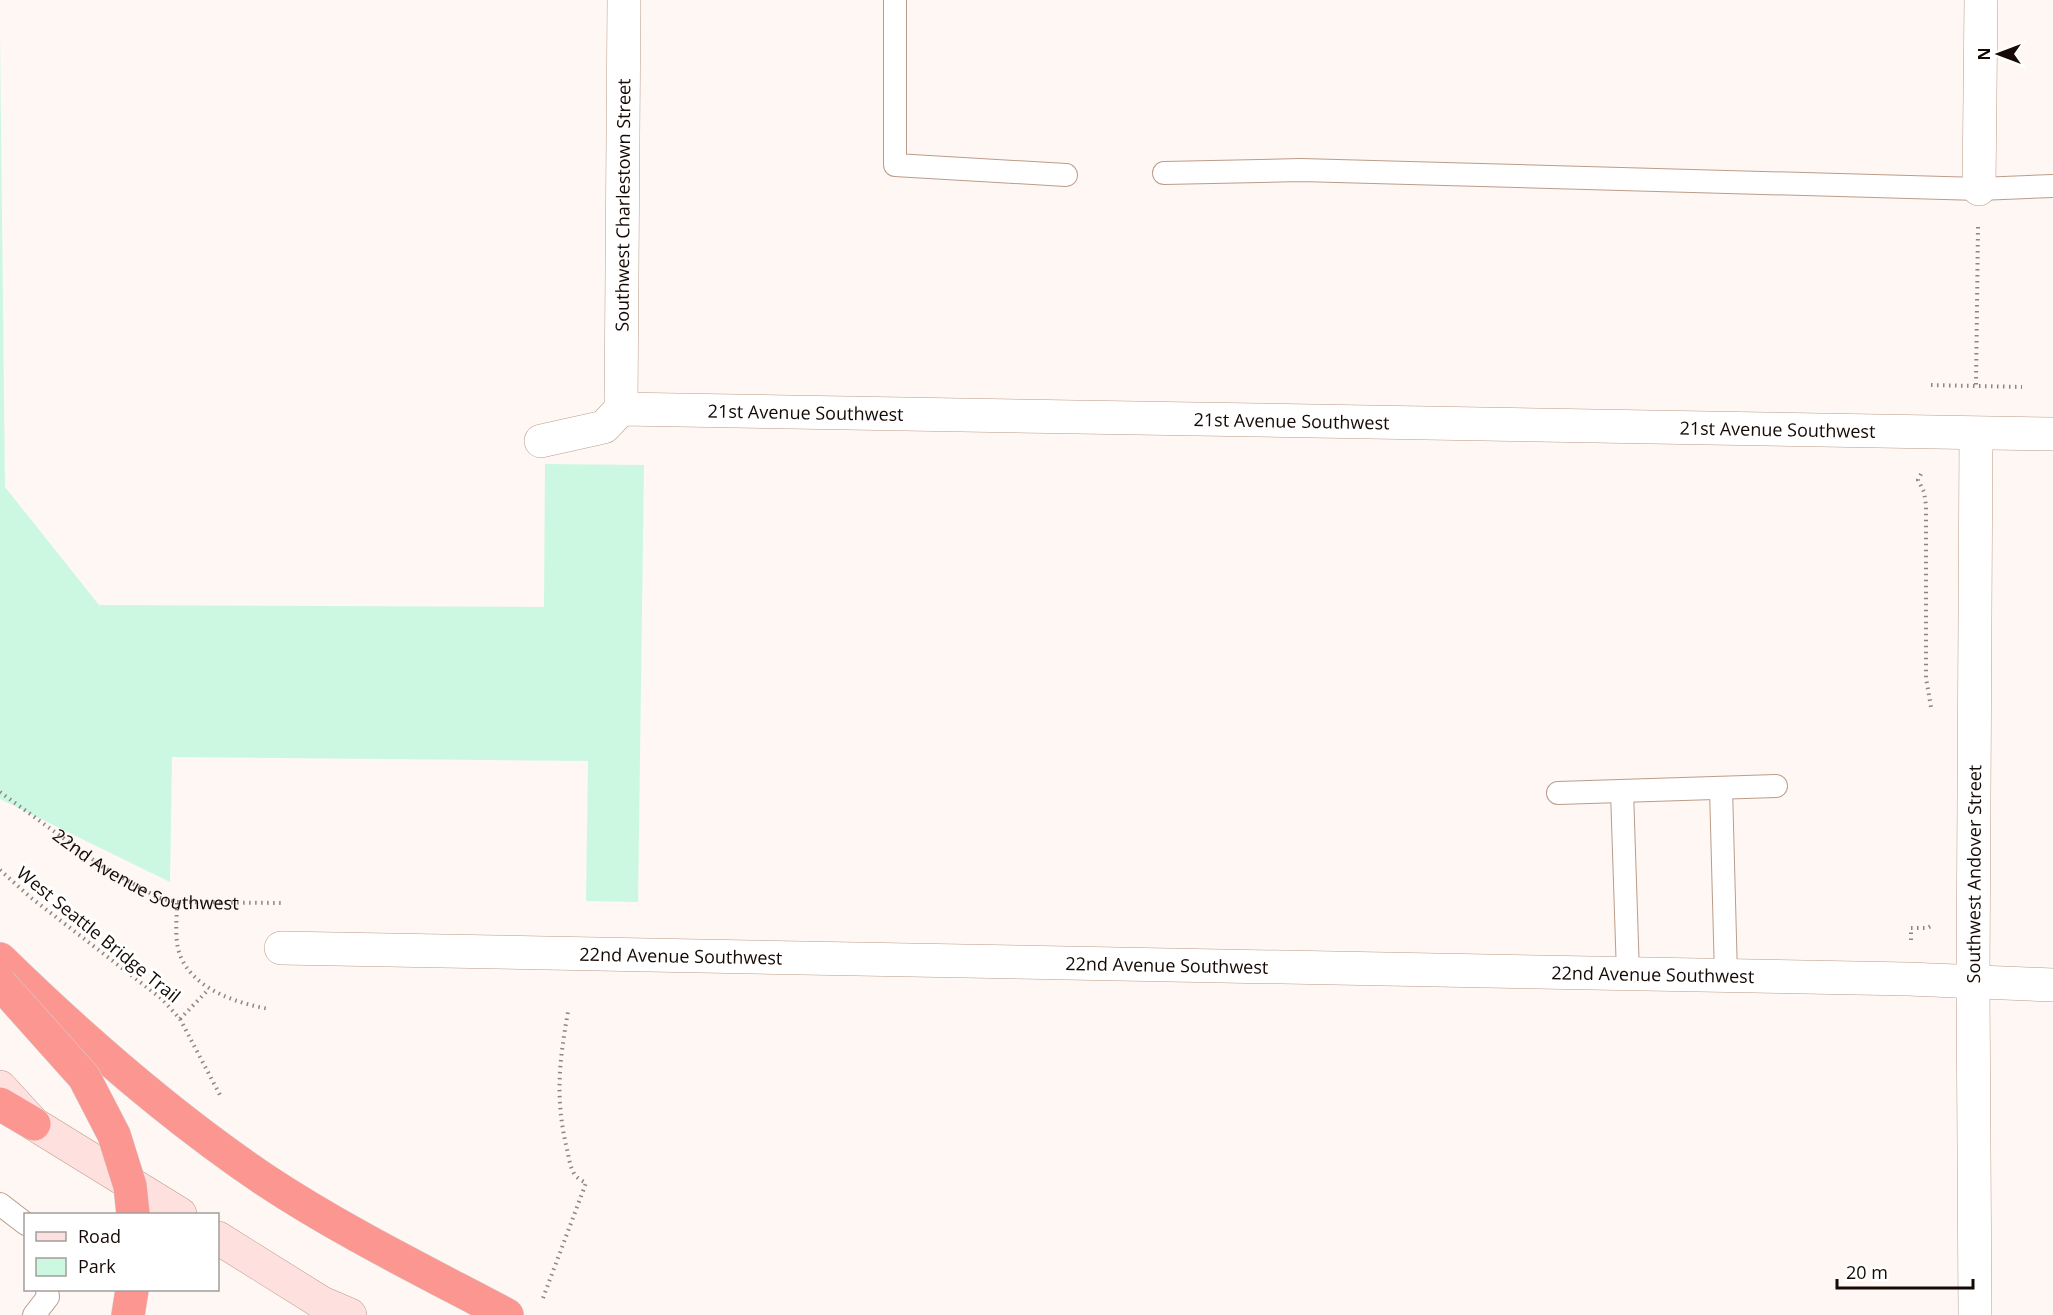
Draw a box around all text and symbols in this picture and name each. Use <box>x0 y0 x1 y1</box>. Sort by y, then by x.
north arrow <box>1969 24 2029 84</box>
text: N <box>1973 47 1995 61</box>
street label: Southwest Charlestown Street <box>610 78 635 332</box>
street label: 21st Avenue Southwest <box>708 399 904 426</box>
street label: 21st Avenue Southwest <box>1193 407 1390 434</box>
street label: 21st Avenue Southwest <box>1679 415 1876 443</box>
street label: Southwest Andover Street <box>1961 765 1986 983</box>
street label: 22nd Avenue Southwest <box>48 823 239 915</box>
street label: West Seattle Bridge Trail <box>12 860 186 1008</box>
street label: 22nd Avenue Southwest <box>579 942 783 970</box>
street label: 22nd Avenue Southwest <box>1065 951 1269 979</box>
street label: 22nd Avenue Southwest <box>1551 960 1754 988</box>
legend <box>24 1213 219 1291</box>
text: Road <box>78 1224 121 1248</box>
scale bar <box>1837 1252 1974 1290</box>
text: Park <box>78 1254 116 1278</box>
text: 20 m <box>1846 1260 1888 1284</box>

